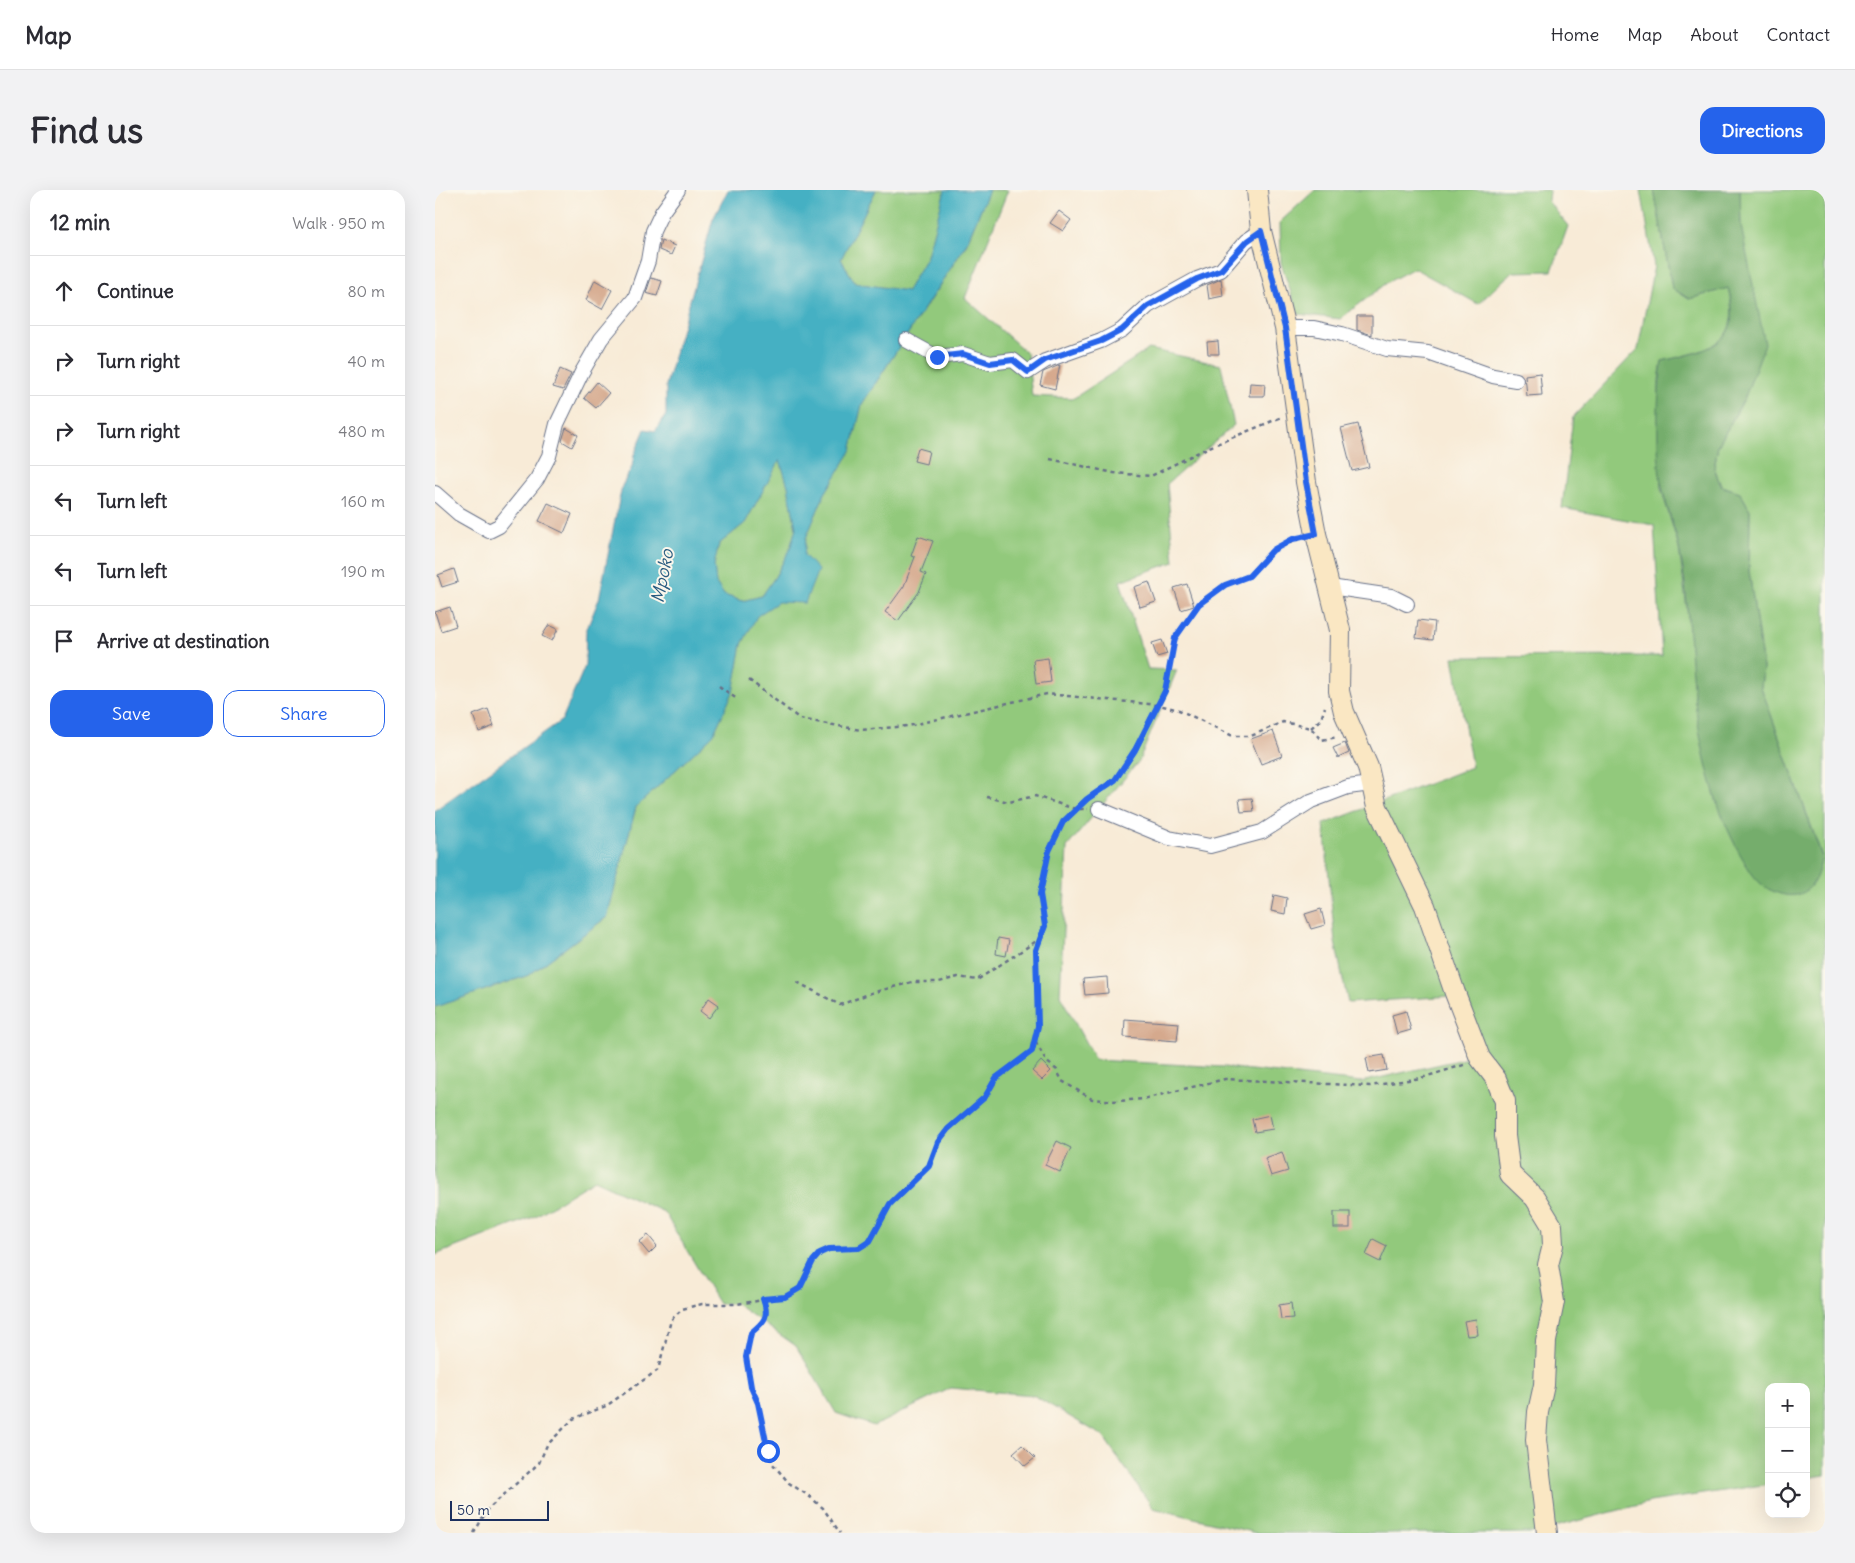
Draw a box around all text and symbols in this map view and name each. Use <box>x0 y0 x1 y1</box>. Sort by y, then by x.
text: Map <box>25 20 72 50</box>
text: Home <box>1551 23 1599 46</box>
text: Map <box>1627 23 1662 46</box>
text: About <box>1690 23 1738 46</box>
text: Contact <box>1766 23 1830 46</box>
button: Directions <box>1700 107 1825 154</box>
text: Find us <box>30 108 143 152</box>
text: 12 min <box>50 209 110 236</box>
text: Walk · 950 m <box>292 213 385 233</box>
icon: ahead <box>50 277 78 305</box>
text: Continue <box>97 279 174 303</box>
text: 80 m <box>347 281 385 301</box>
route end <box>926 346 949 369</box>
icon: right <box>50 347 78 375</box>
text: Turn right <box>97 349 180 373</box>
text: 40 m <box>347 351 385 371</box>
icon: right <box>50 417 78 445</box>
text: Turn right <box>97 419 180 443</box>
text: 480 m <box>338 421 385 441</box>
icon: left <box>50 487 78 515</box>
text: Turn left <box>97 489 167 513</box>
text: 160 m <box>341 491 385 511</box>
water label: Mpoko <box>646 546 679 605</box>
icon: left <box>50 557 78 585</box>
text: Turn left <box>97 559 167 583</box>
text: 190 m <box>341 561 385 581</box>
icon: arrive <box>50 627 78 655</box>
text: Arrive at destination <box>97 629 270 653</box>
button: Save <box>50 690 213 737</box>
button: Share <box>223 690 385 737</box>
map controls <box>1765 1383 1810 1518</box>
button: + <box>1765 1383 1810 1428</box>
button: − <box>1765 1428 1810 1473</box>
route start <box>757 1440 780 1463</box>
button: locate <box>1765 1473 1810 1518</box>
scale bar <box>450 1498 549 1521</box>
text: 50 m <box>457 1501 490 1519</box>

